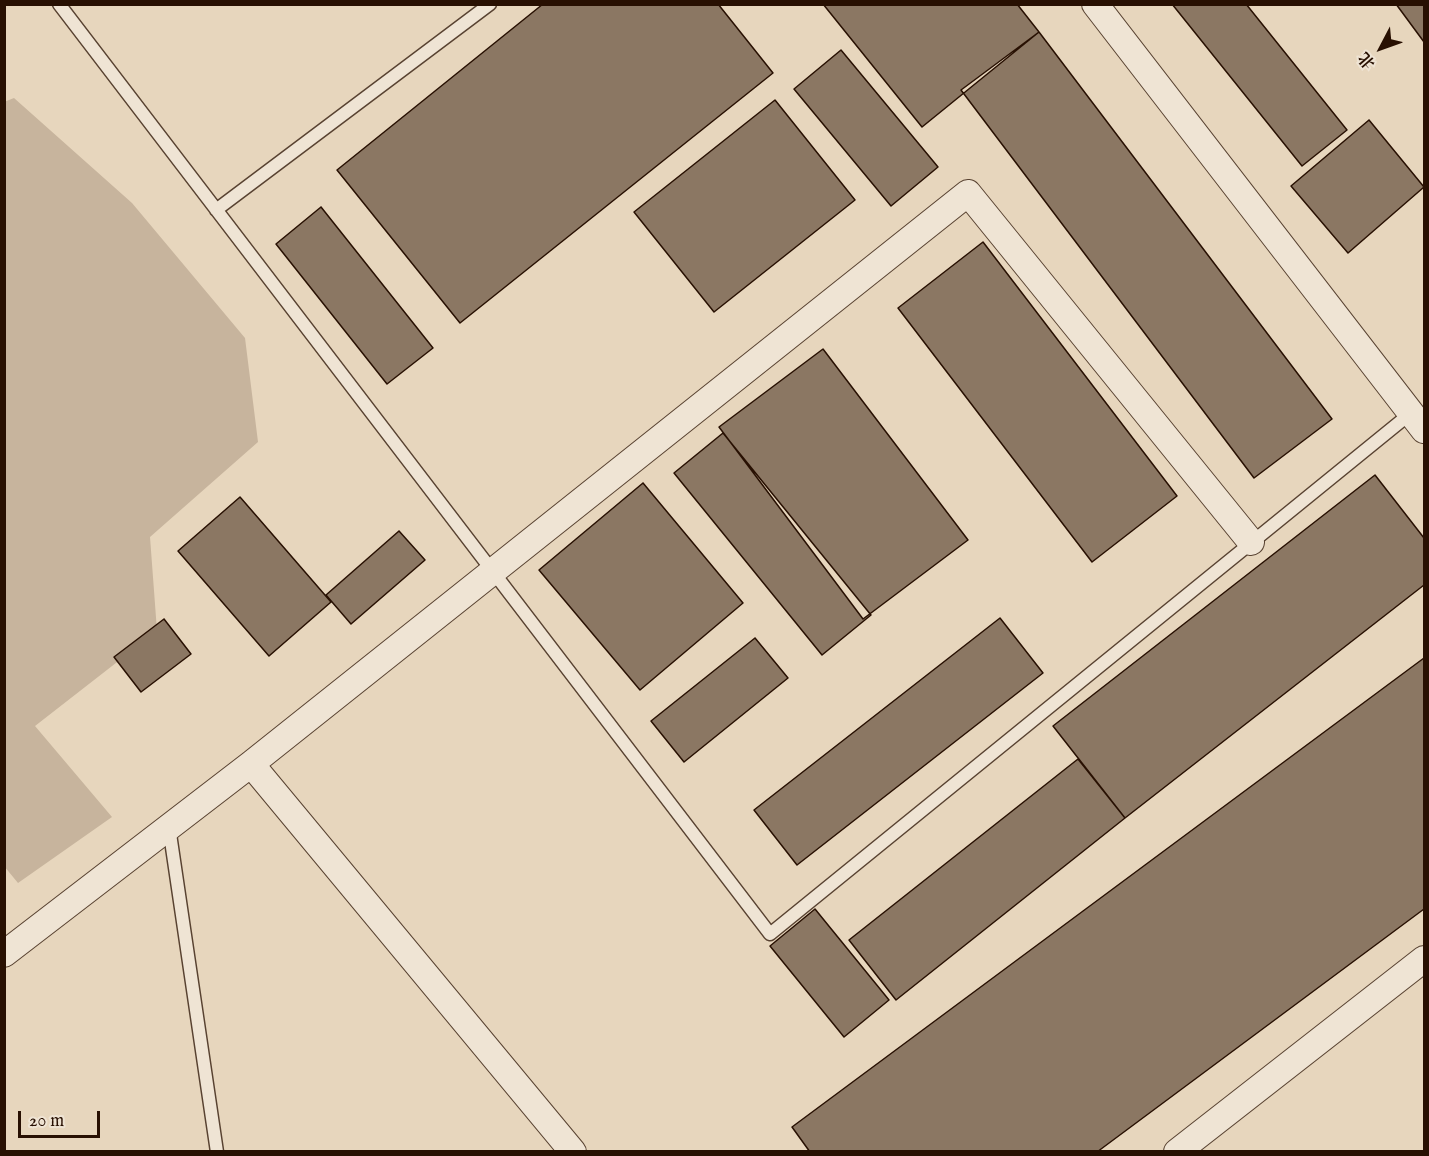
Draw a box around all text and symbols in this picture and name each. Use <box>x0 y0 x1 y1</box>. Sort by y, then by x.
north arrow <box>1351 18 1411 78</box>
text: 北 <box>1355 47 1380 72</box>
scale bar <box>21 1099 104 1137</box>
text: 20 m <box>29 1110 64 1133</box>

